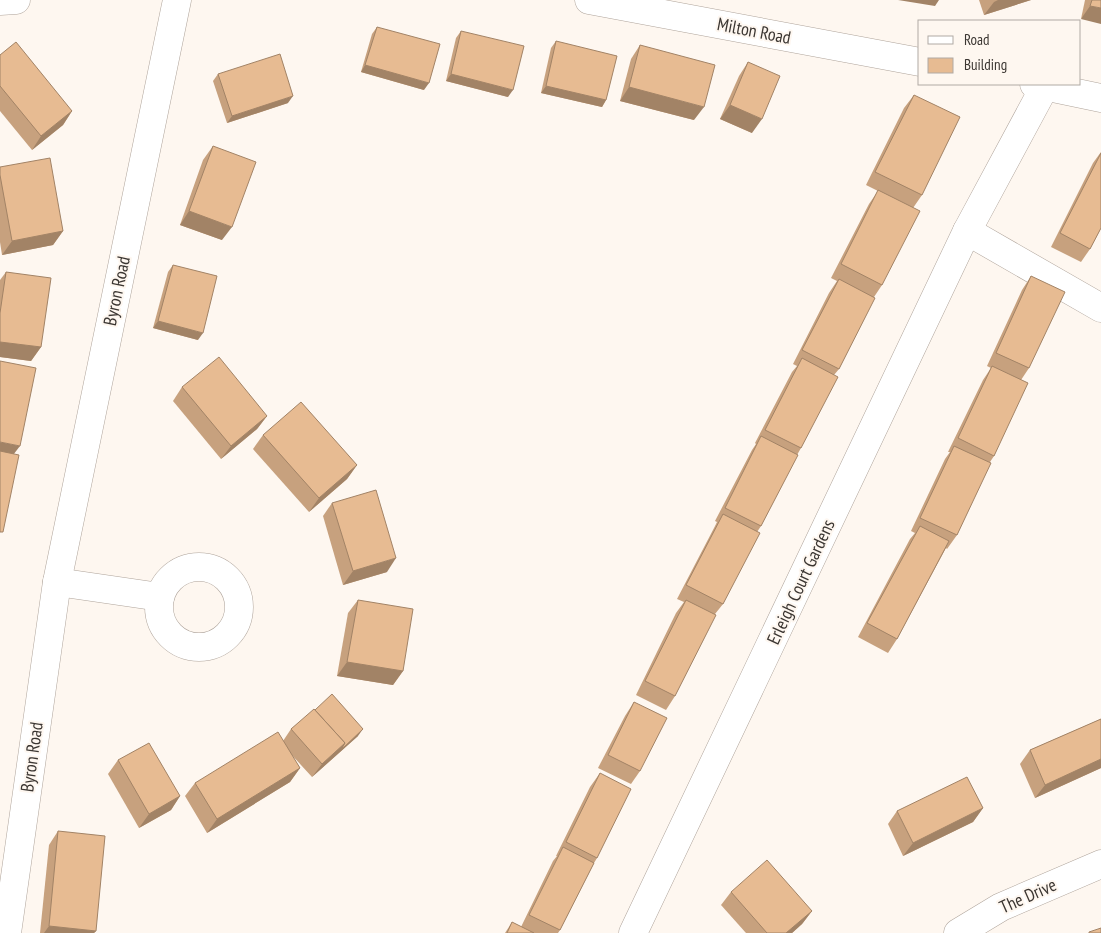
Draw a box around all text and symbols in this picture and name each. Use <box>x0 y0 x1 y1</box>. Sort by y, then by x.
street label: Milton Road <box>715 12 793 49</box>
legend <box>918 20 1081 85</box>
text: Road <box>964 30 990 49</box>
text: Building <box>964 55 1007 74</box>
street label: Byron Road <box>98 254 135 328</box>
street label: Erleigh Court Gardens <box>762 516 840 648</box>
street label: Byron Road <box>15 720 48 793</box>
street label: The Drive <box>996 873 1060 918</box>

